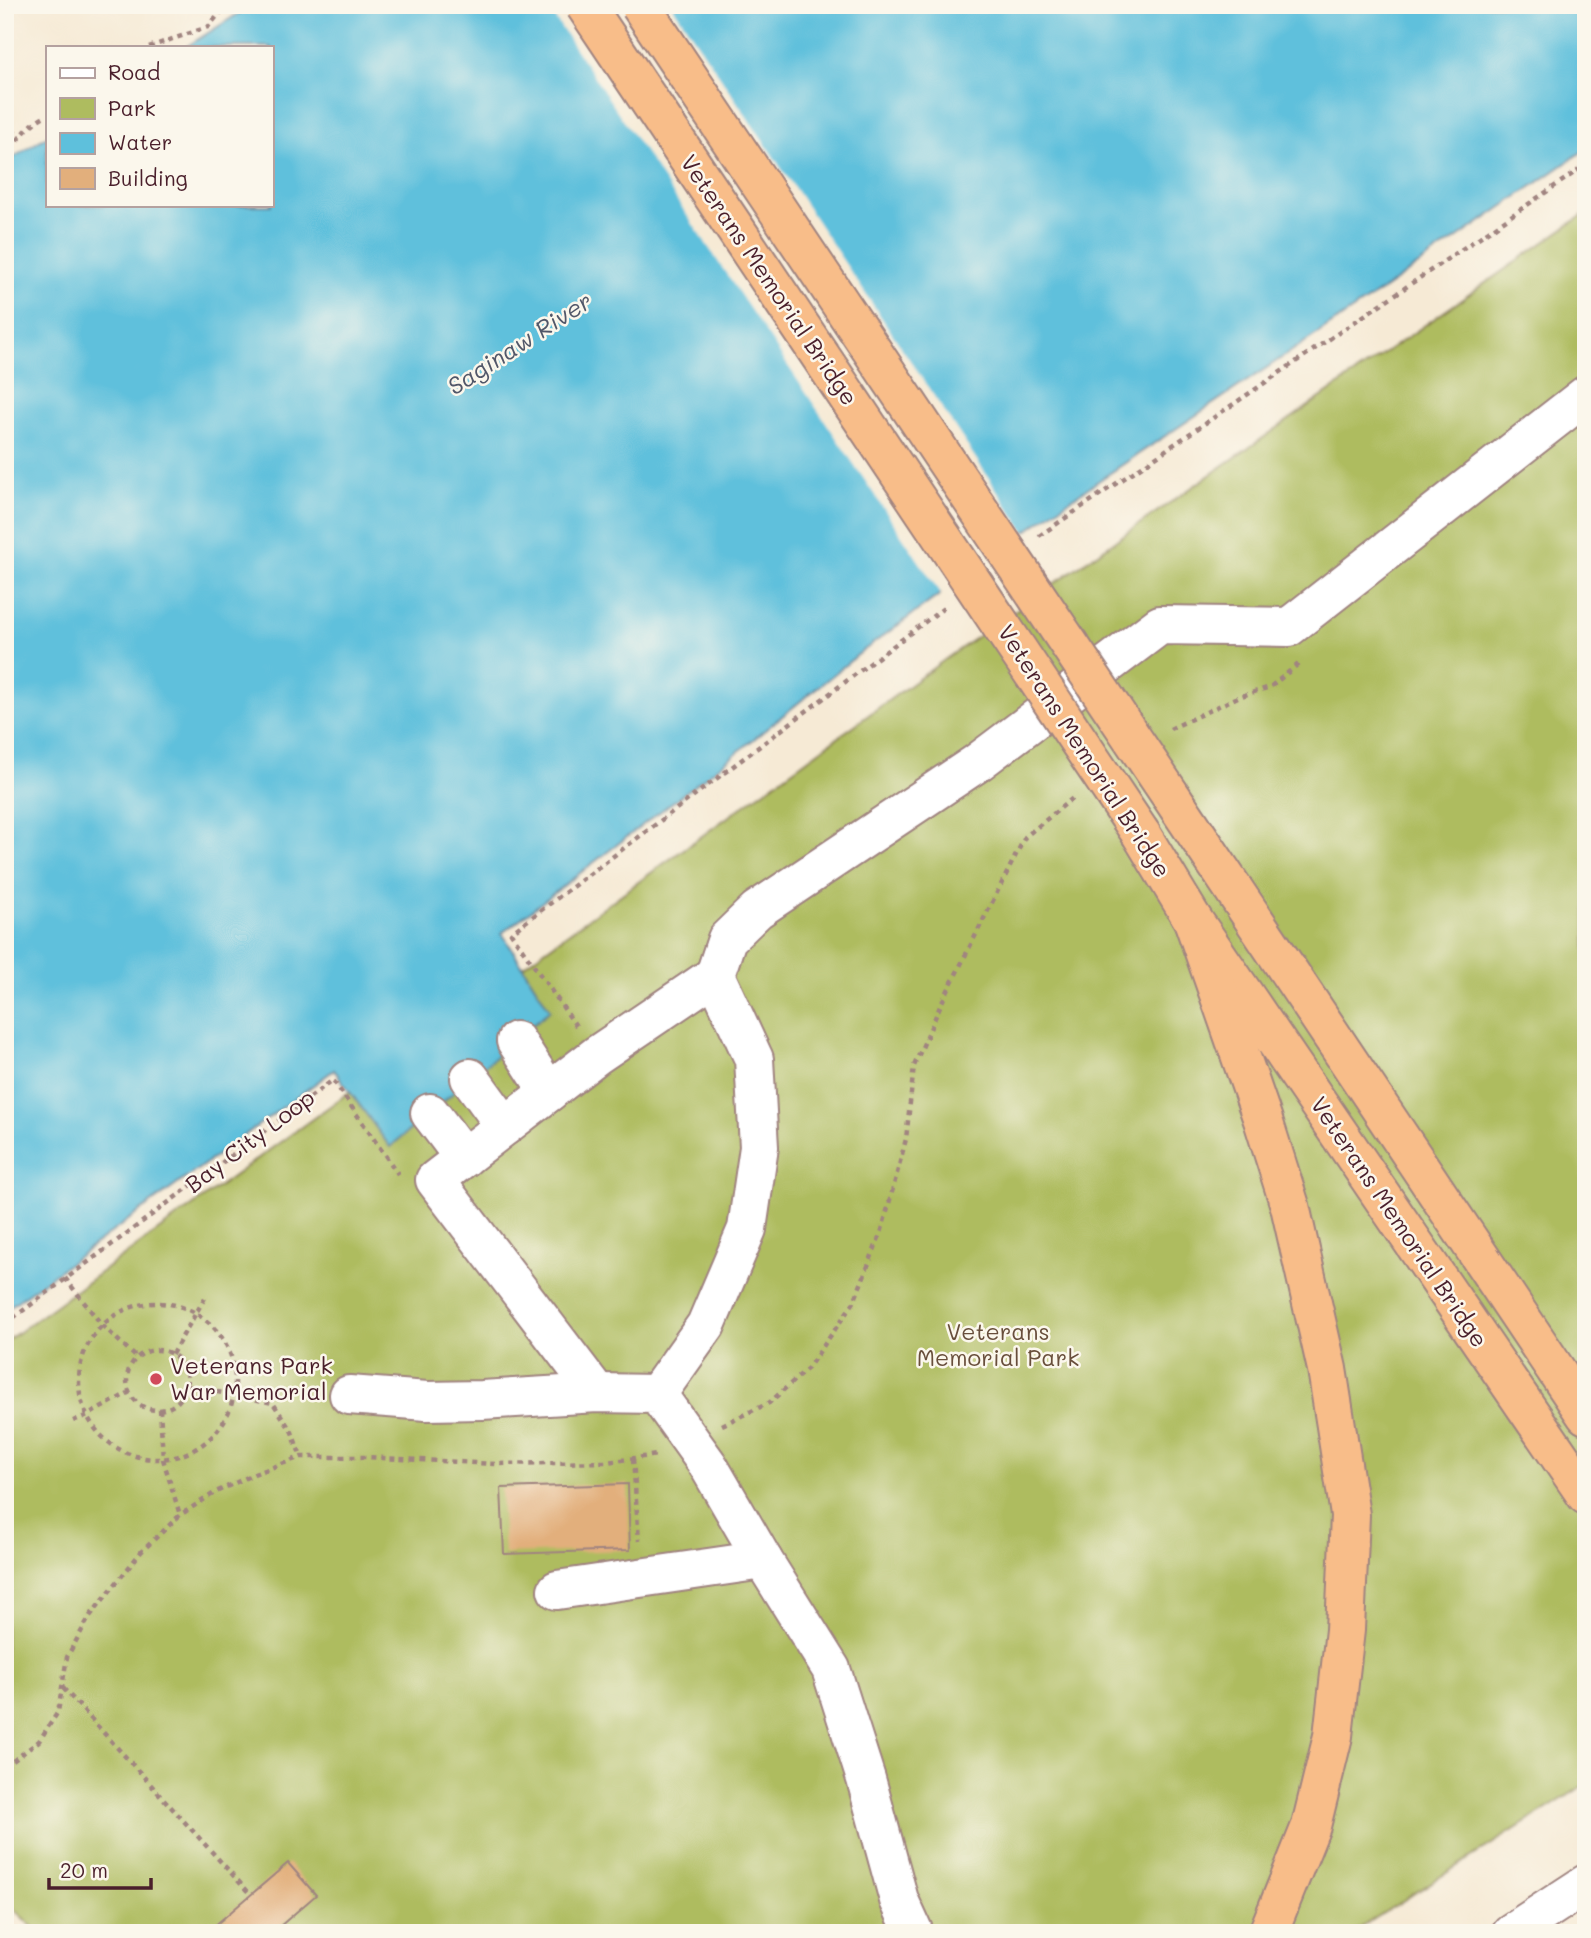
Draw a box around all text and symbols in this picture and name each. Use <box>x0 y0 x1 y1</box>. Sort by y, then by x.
legend <box>46 46 273 206</box>
text: Road <box>108 58 160 85</box>
text: Park <box>108 94 156 121</box>
text: Water <box>108 128 172 155</box>
street label: Veterans Memorial Bridge <box>675 148 865 411</box>
text: Building <box>108 164 188 191</box>
water label: Saginaw River <box>441 284 597 401</box>
street label: Veterans Memorial Bridge <box>992 618 1178 883</box>
street label: Bay City Loop <box>179 1082 320 1199</box>
street label: Veterans Memorial Bridge <box>1305 1090 1495 1353</box>
park label: Veterans Memorial Park <box>917 1316 1079 1372</box>
place label: Veterans Park War Memorial <box>170 1350 333 1406</box>
marker: Veterans Park War Memorial <box>148 1371 164 1387</box>
scale bar <box>49 1847 150 1891</box>
text: 20 m <box>60 1856 108 1883</box>

